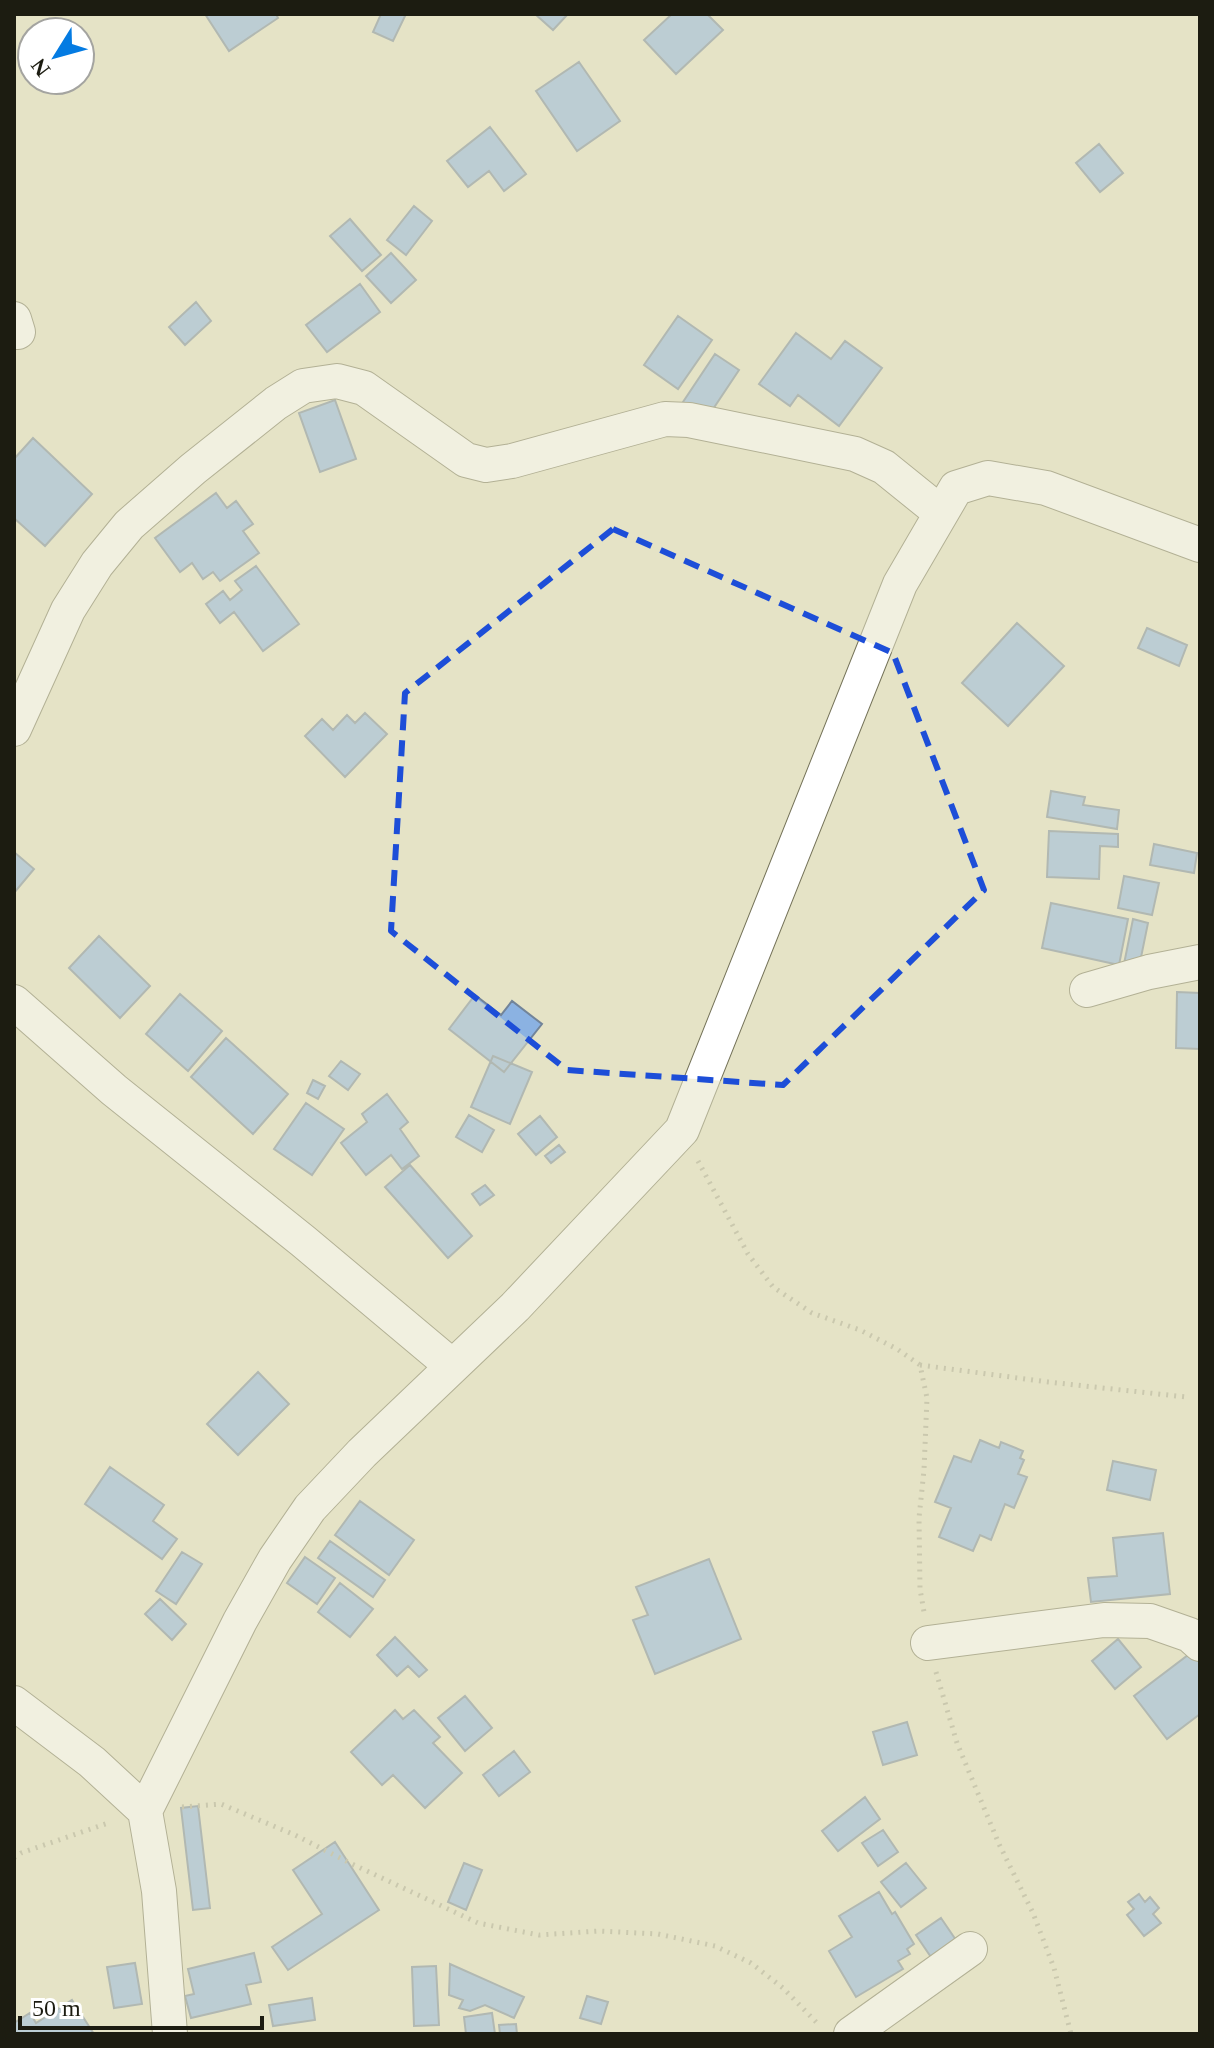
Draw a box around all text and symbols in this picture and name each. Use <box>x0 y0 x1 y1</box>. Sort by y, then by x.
north arrow <box>16 16 96 96</box>
text: N <box>26 54 55 82</box>
scale bar <box>20 1980 262 2030</box>
text: 50 m <box>32 1995 81 2021</box>

